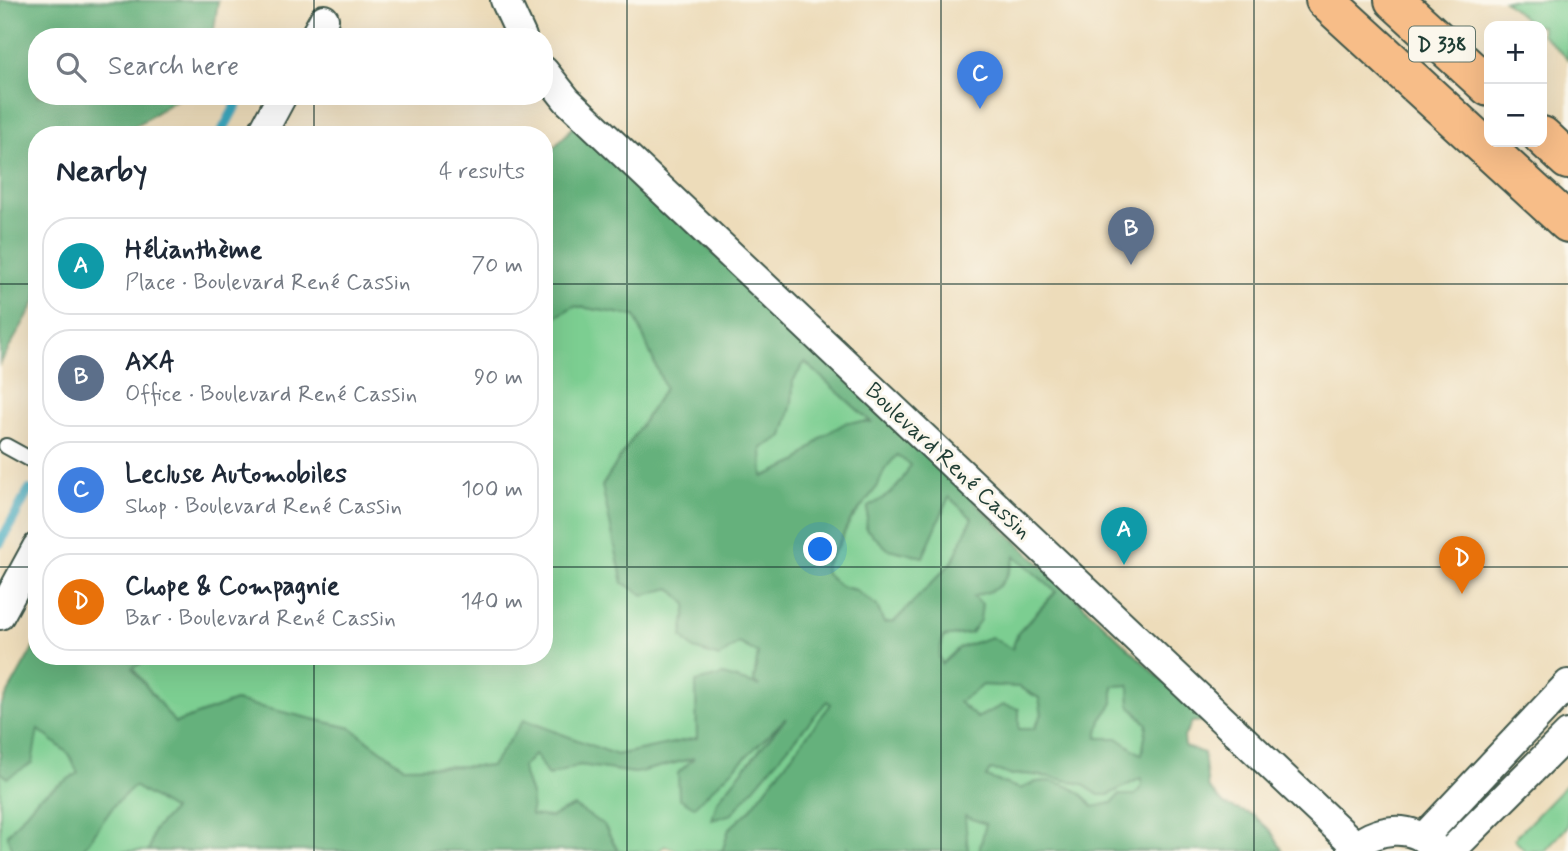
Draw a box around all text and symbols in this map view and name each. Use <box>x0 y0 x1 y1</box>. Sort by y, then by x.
map controls <box>1484 21 1547 147</box>
button: + <box>1484 21 1547 84</box>
road number: D 338 <box>1409 26 1475 61</box>
search box <box>28 28 553 105</box>
icon: search <box>52 48 90 86</box>
text: Search here <box>108 50 239 84</box>
pin: C <box>957 51 1003 109</box>
button: − <box>1484 84 1547 147</box>
text: Nearby <box>56 152 147 191</box>
text: 4 results <box>439 157 525 187</box>
pin: B <box>1108 207 1154 265</box>
text: Hélianthème <box>125 234 262 268</box>
text: A <box>73 251 89 281</box>
text: 70 m <box>471 251 523 281</box>
text: Place · Boulevard René Cassin <box>125 268 410 298</box>
text: AXA <box>125 346 175 380</box>
text: B <box>74 363 88 393</box>
text: 90 m <box>474 363 523 393</box>
street label: Boulevard René Cassin <box>858 376 1037 546</box>
text: Office · Boulevard René Cassin <box>125 380 417 410</box>
text: Lecluse Automobiles <box>125 458 347 492</box>
text: C <box>73 475 89 505</box>
text: 100 m <box>461 475 523 505</box>
text: Shop · Boulevard René Cassin <box>125 492 402 522</box>
pin: A <box>1101 507 1147 565</box>
your location <box>803 532 837 566</box>
pin: D <box>1439 536 1485 594</box>
text: Chope & Compagnie <box>125 570 340 604</box>
text: D <box>73 587 89 617</box>
text: 140 m <box>460 587 523 617</box>
text: Bar · Boulevard René Cassin <box>125 604 396 634</box>

